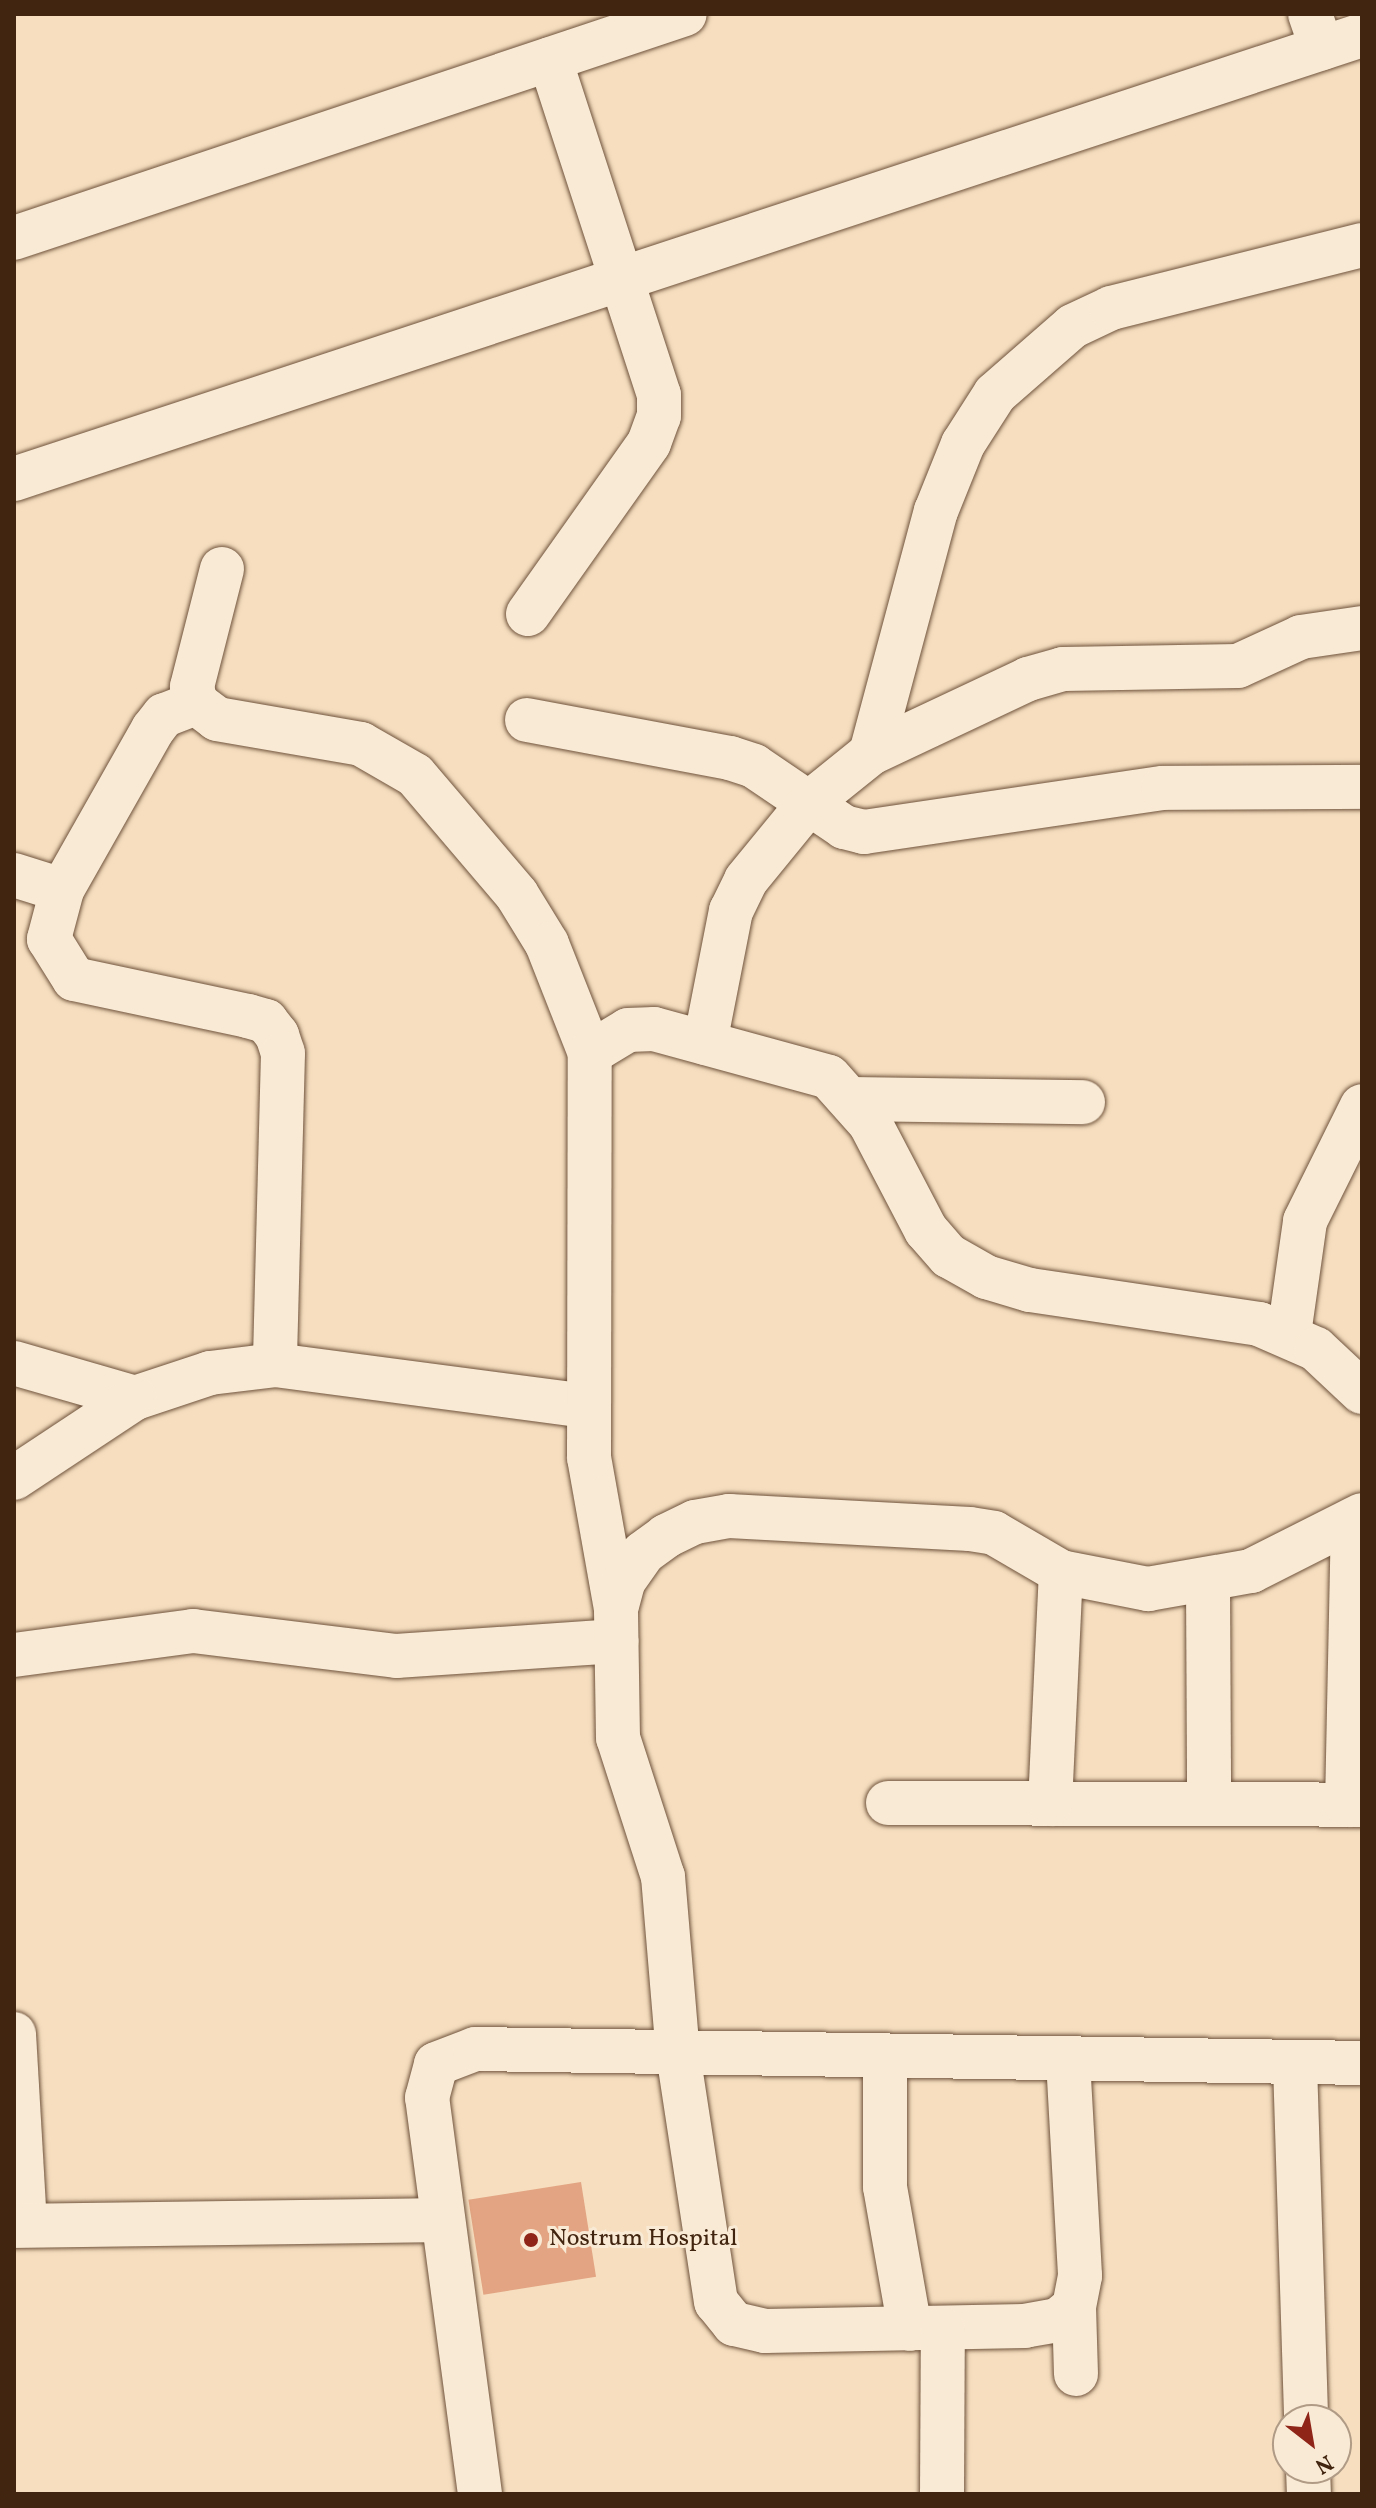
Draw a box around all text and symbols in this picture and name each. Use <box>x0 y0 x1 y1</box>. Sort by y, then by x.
place label: Nostrum Hospital <box>549 2226 738 2254</box>
marker: Nostrum Hospital <box>520 2229 542 2251</box>
north arrow <box>1272 2404 1352 2484</box>
text: N <box>1309 2446 1338 2481</box>

